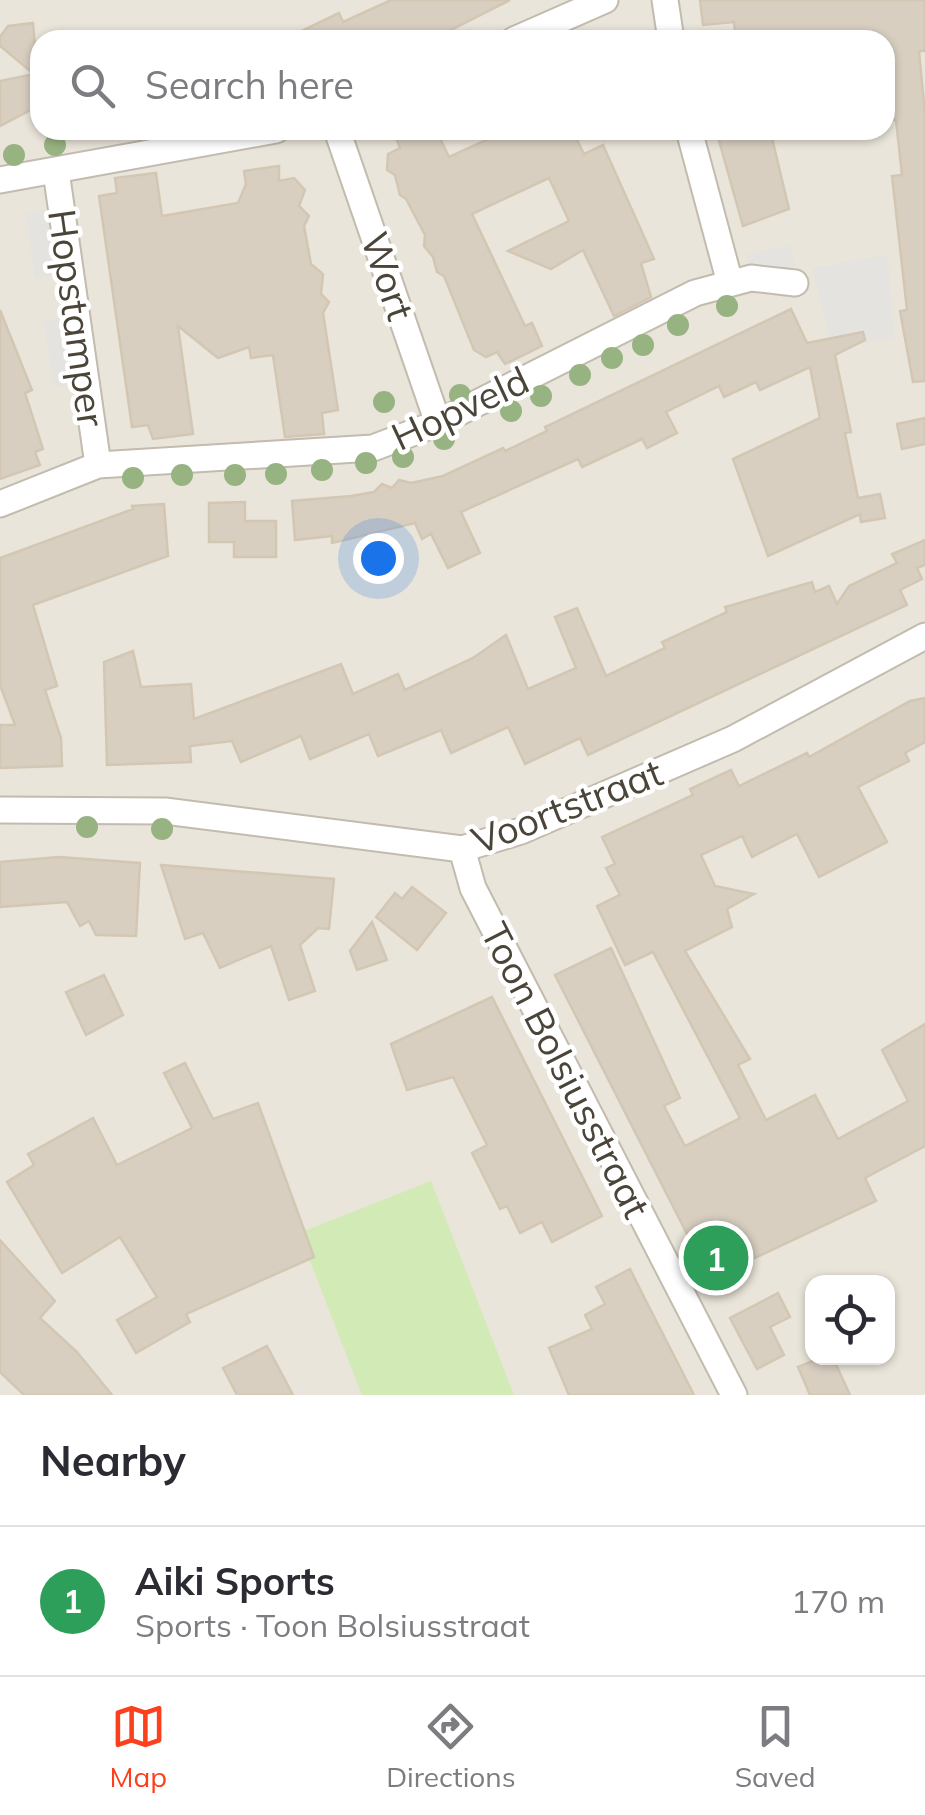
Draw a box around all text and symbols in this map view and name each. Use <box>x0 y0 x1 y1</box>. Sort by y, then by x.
search box <box>30 30 895 140</box>
icon: search <box>65 58 120 113</box>
text: Search here <box>145 61 354 109</box>
street label: Hopstamper <box>38 206 116 430</box>
street label: Wort <box>351 226 425 326</box>
street label: Hopveld <box>384 355 536 461</box>
your location <box>353 533 404 584</box>
street label: Voortstraat <box>465 748 669 864</box>
street label: Toon Bolsiusstraat <box>471 914 661 1226</box>
pin: 1 <box>684 1220 748 1296</box>
map controls <box>805 1275 895 1365</box>
button: locate <box>805 1275 895 1365</box>
text: Nearby <box>40 1434 186 1487</box>
text: Aiki Sports <box>135 1557 335 1605</box>
text: 1 <box>63 1581 82 1621</box>
text: 170 m <box>791 1581 885 1621</box>
text: Sports · Toon Bolsiusstraat <box>135 1605 530 1645</box>
tab: Map <box>110 1699 167 1794</box>
tab: Directions <box>386 1699 516 1794</box>
tab: Saved <box>735 1699 815 1794</box>

